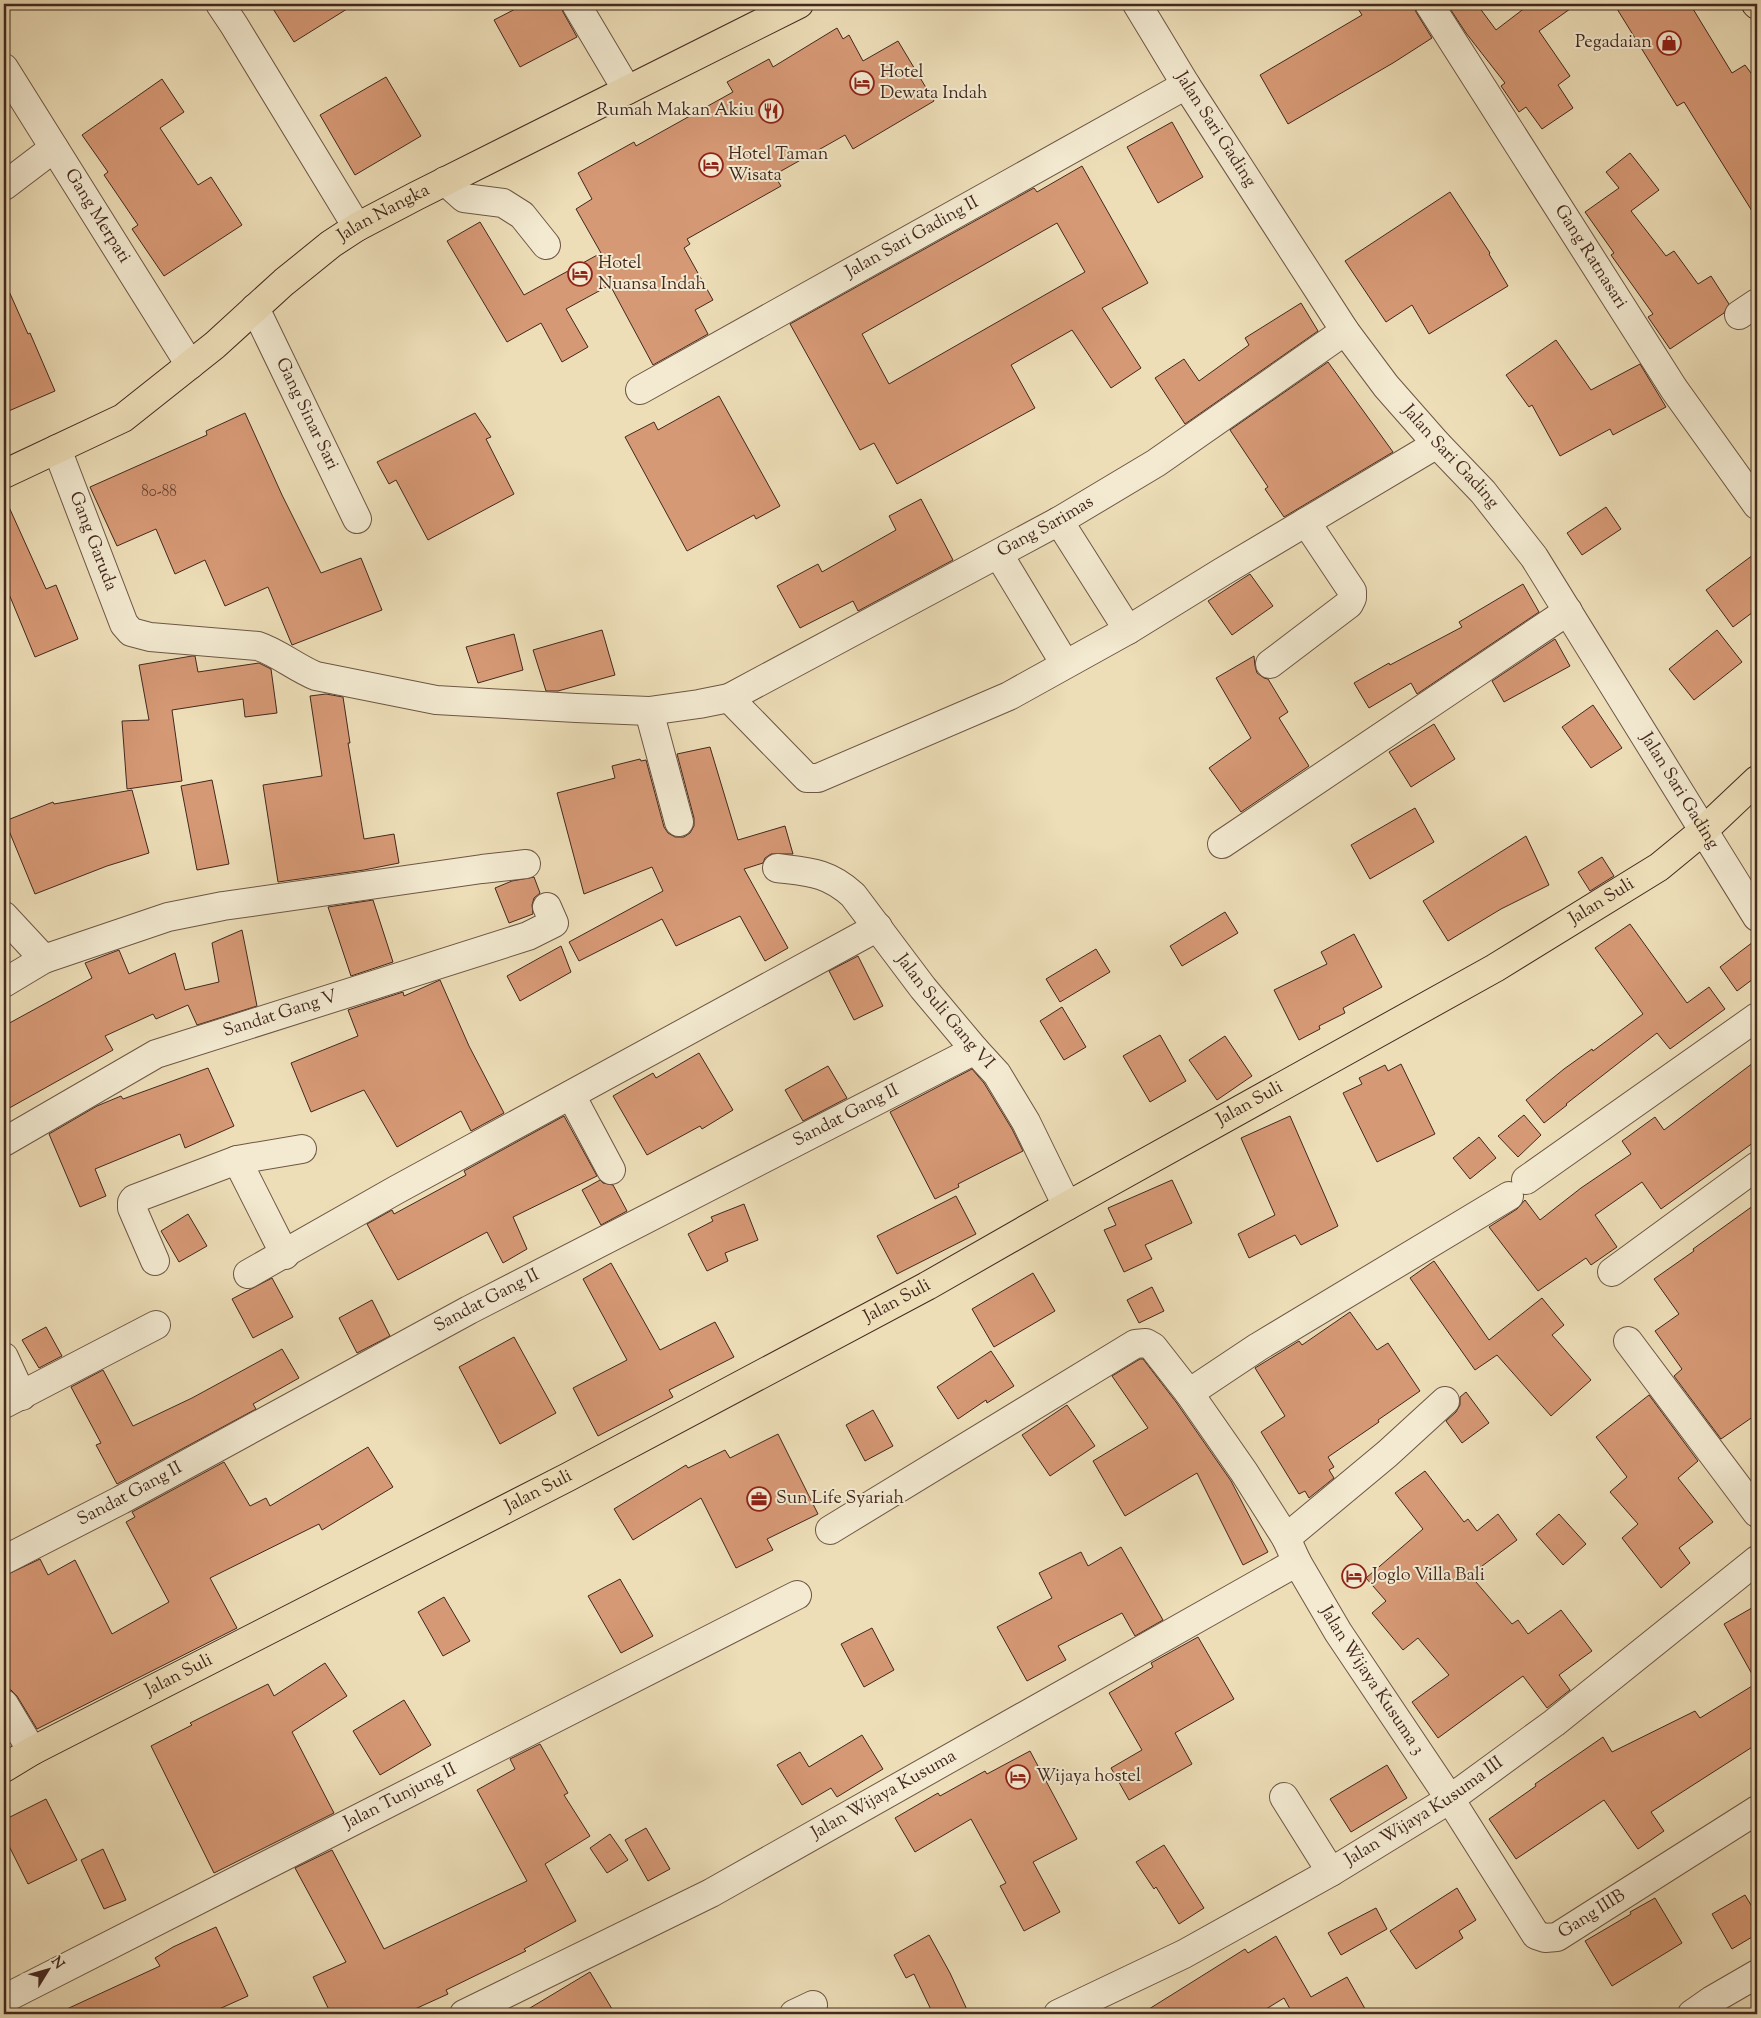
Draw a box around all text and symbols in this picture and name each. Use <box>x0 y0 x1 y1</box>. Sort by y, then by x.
place label: Pegadaian <box>1575 30 1652 56</box>
shop icon: Pegadaian <box>1656 30 1682 56</box>
place label: Hotel Dewata Indah <box>880 60 988 107</box>
street label: Jalan Sari Gading <box>1167 66 1262 193</box>
hotel icon: Hotel Dewata Indah <box>849 70 875 96</box>
place label: Rumah Makan Akiu <box>596 98 754 124</box>
restaurant icon: Rumah Makan Akiu <box>758 98 784 124</box>
place label: Hotel Taman Wisata <box>728 142 829 189</box>
hotel icon: Hotel Taman Wisata <box>698 152 724 178</box>
street label: Gang Merpati <box>57 164 136 269</box>
street label: Jalan Nangka <box>332 178 434 250</box>
street label: Jalan Sari Gading II <box>840 190 984 286</box>
street label: Gang Ratnasari <box>1547 200 1633 314</box>
place label: Hotel Nuansa Indah <box>598 251 707 298</box>
hotel icon: Hotel Nuansa Indah <box>567 261 593 287</box>
street label: Gang Sinar Sari <box>268 354 345 475</box>
street label: Jalan Sari Gading <box>1395 399 1505 515</box>
house number: 80-88 <box>141 482 177 503</box>
street label: Gang Garuda <box>62 488 123 595</box>
street label: Gang Sarimas <box>993 490 1099 565</box>
street label: Jalan Sari Gading <box>1632 727 1725 855</box>
street label: Jalan Suli <box>1563 872 1640 933</box>
street label: Jalan Suli Gang VI <box>888 948 1000 1076</box>
street label: Sandat Gang V <box>220 984 341 1045</box>
street label: Jalan Suli <box>1211 1075 1288 1134</box>
street label: Sandat Gang II <box>789 1078 904 1154</box>
street label: Sandat Gang II <box>430 1263 544 1340</box>
street label: Jalan Suli <box>858 1273 936 1331</box>
street label: Sandat Gang II <box>73 1456 187 1533</box>
street label: Jalan Suli <box>500 1464 577 1520</box>
office icon: Sun Life Syariah <box>746 1486 772 1512</box>
place label: Sun Life Syariah <box>776 1486 905 1512</box>
hotel icon: Joglo Villa Bali <box>1341 1563 1367 1589</box>
place label: Joglo Villa Bali <box>1371 1563 1485 1589</box>
street label: Jalan Wijaya Kusuma 3 <box>1312 1601 1430 1761</box>
street label: Jalan Suli <box>140 1648 217 1704</box>
street label: Jalan Wijaya Kusuma <box>806 1744 962 1847</box>
street label: Jalan Wijaya Kusuma III <box>1339 1751 1509 1874</box>
street label: Jalan Tunjung II <box>339 1757 462 1837</box>
hotel icon: Wijaya hostel <box>1005 1764 1031 1790</box>
place label: Wijaya hostel <box>1036 1764 1141 1790</box>
street label: Gang IIIB <box>1553 1884 1631 1946</box>
north arrow <box>22 1946 72 1996</box>
text: N <box>45 1953 68 1974</box>

